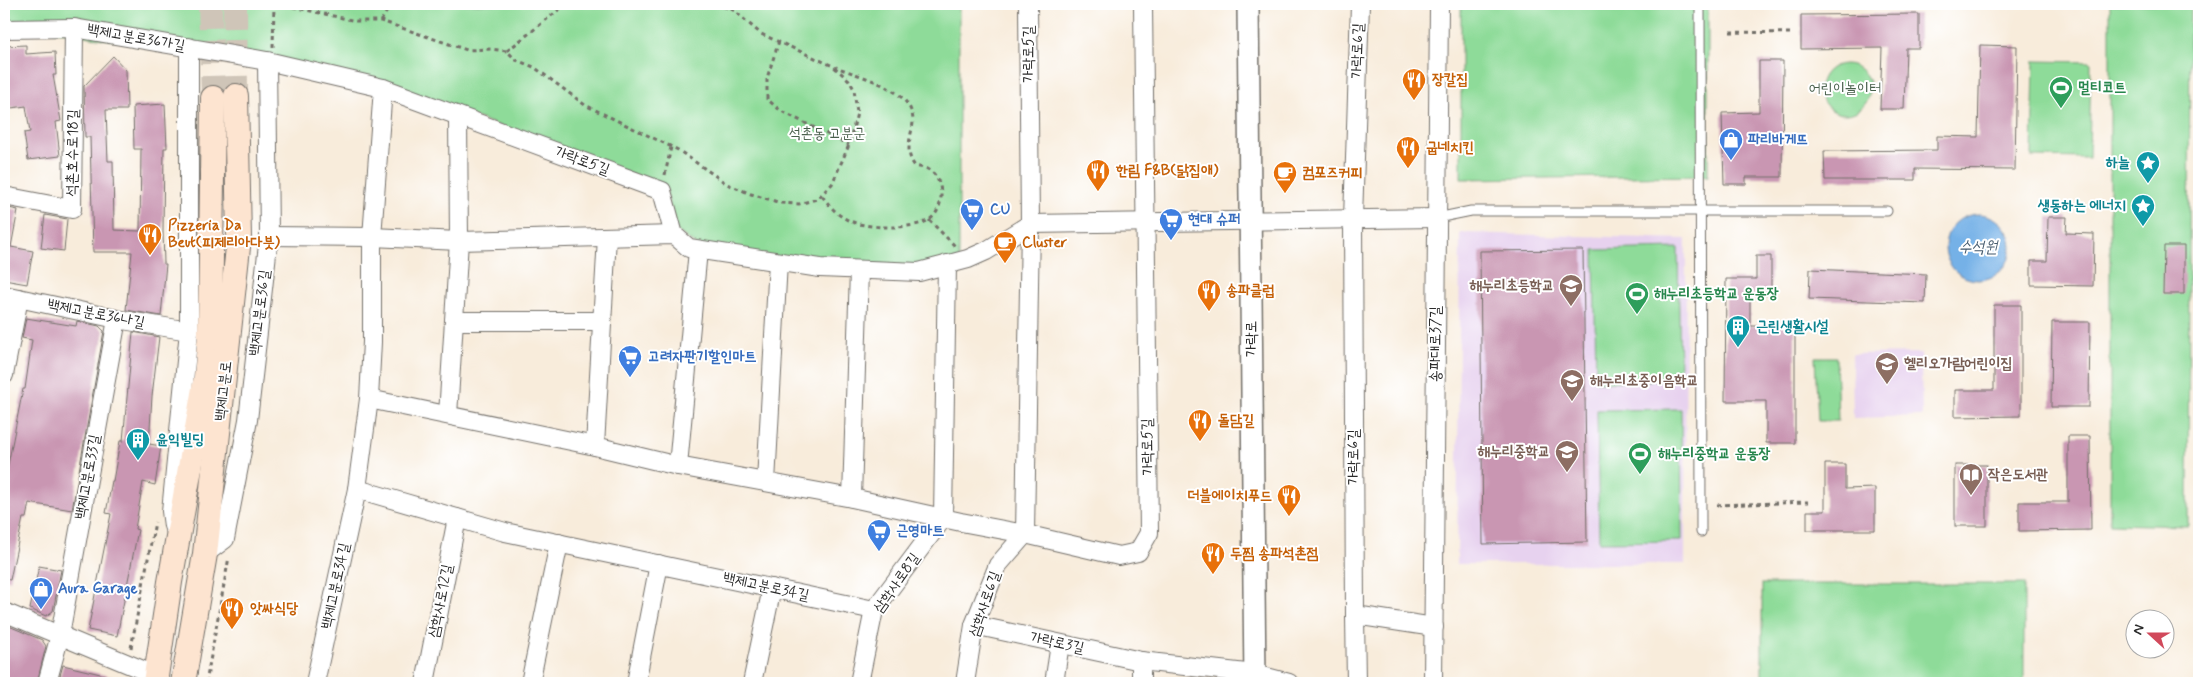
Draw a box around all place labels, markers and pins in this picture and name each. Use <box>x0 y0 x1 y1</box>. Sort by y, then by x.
restaurant icon: 장칼집 <box>1401 67 1427 101</box>
place label: 장칼집 <box>1432 70 1468 90</box>
sports icon: 멀티코트 <box>2048 75 2074 109</box>
place label: 멀티코트 <box>2078 78 2126 98</box>
shop icon: 파리바게뜨 <box>1718 127 1744 161</box>
place label: 파리바게뜨 <box>1748 130 1808 150</box>
restaurant icon: 굽네치킨 <box>1395 135 1421 169</box>
place label: 굽네치킨 <box>1426 138 1474 158</box>
place icon: 하늘 <box>2135 150 2161 184</box>
place label: 하늘 <box>2106 153 2130 173</box>
restaurant icon: 한림 F&B(닭집애) <box>1085 158 1111 192</box>
cafe icon: 컴포즈커피 <box>1272 160 1298 194</box>
place label: 한림 F&B(닭집애) <box>1115 161 1219 181</box>
place label: 컴포즈커피 <box>1302 163 1362 183</box>
place icon: 생동하는 에너지 <box>2130 193 2156 227</box>
place label: 생동하는 에너지 <box>2037 196 2126 216</box>
supermarket icon: CU <box>959 197 985 231</box>
place label: CU <box>990 200 1011 220</box>
supermarket icon: 현대 슈퍼 <box>1158 207 1184 241</box>
place label: 현대 슈퍼 <box>1188 210 1240 230</box>
place label: Pizzeria Da Beut(피제리아다븟) <box>168 216 281 253</box>
restaurant icon: Pizzeria Da Beut(피제리아다븟) <box>137 222 163 256</box>
cafe icon: Cluster <box>992 230 1018 264</box>
place label: Cluster <box>1022 233 1068 253</box>
school or university icon: 해누리초등학교 <box>1558 273 1584 307</box>
place label: 해누리초등학교 <box>1470 276 1554 296</box>
restaurant icon: 송파클럽 <box>1196 278 1222 312</box>
place label: 송파클럽 <box>1226 281 1274 301</box>
sports icon: 해누리초등학교 운동장 <box>1624 281 1650 315</box>
place label: 해누리초등학교 운동장 <box>1654 284 1779 304</box>
building icon: 근린생활시설 <box>1725 314 1751 348</box>
place label: 근린생활시설 <box>1756 317 1829 337</box>
supermarket icon: 고려자판기할인마트 <box>617 344 643 378</box>
place label: 고려자판기할인마트 <box>648 347 757 367</box>
school or university icon: 헬리오가람어린이집 <box>1874 351 1900 385</box>
place label: 헬리오가람어린이집 <box>1904 354 2013 374</box>
school or university icon: 해누리초중이음학교 <box>1559 368 1585 402</box>
place label: 해누리초중이음학교 <box>1590 371 1699 391</box>
restaurant icon: 돌담길 <box>1187 408 1213 442</box>
place label: 돌담길 <box>1218 411 1255 431</box>
building icon: 윤익빌딩 <box>125 427 151 461</box>
place label: 윤익빌딩 <box>156 430 204 450</box>
school or university icon: 해누리중학교 <box>1554 439 1580 473</box>
sports icon: 해누리중학교 운동장 <box>1627 441 1653 475</box>
place label: 해누리중학교 <box>1478 442 1550 462</box>
place label: 해누리중학교 운동장 <box>1658 444 1771 464</box>
library icon: 작은도서관 <box>1958 462 1984 496</box>
place label: 작은도서관 <box>1988 465 2048 485</box>
restaurant icon: 더블에이치푸드 <box>1276 483 1302 517</box>
place label: 더블에이치푸드 <box>1188 486 1272 506</box>
supermarket icon: 근영마트 <box>866 518 892 552</box>
place label: 근영마트 <box>896 521 944 541</box>
restaurant icon: 두찜 송파석촌점 <box>1200 541 1226 575</box>
place label: 두찜 송파석촌점 <box>1230 544 1319 564</box>
shop icon: Aura Garage <box>28 576 54 610</box>
place label: Aura Garage <box>58 579 138 600</box>
restaurant icon: 앗싸식당 <box>219 596 245 630</box>
place label: 앗싸식당 <box>250 599 298 619</box>

